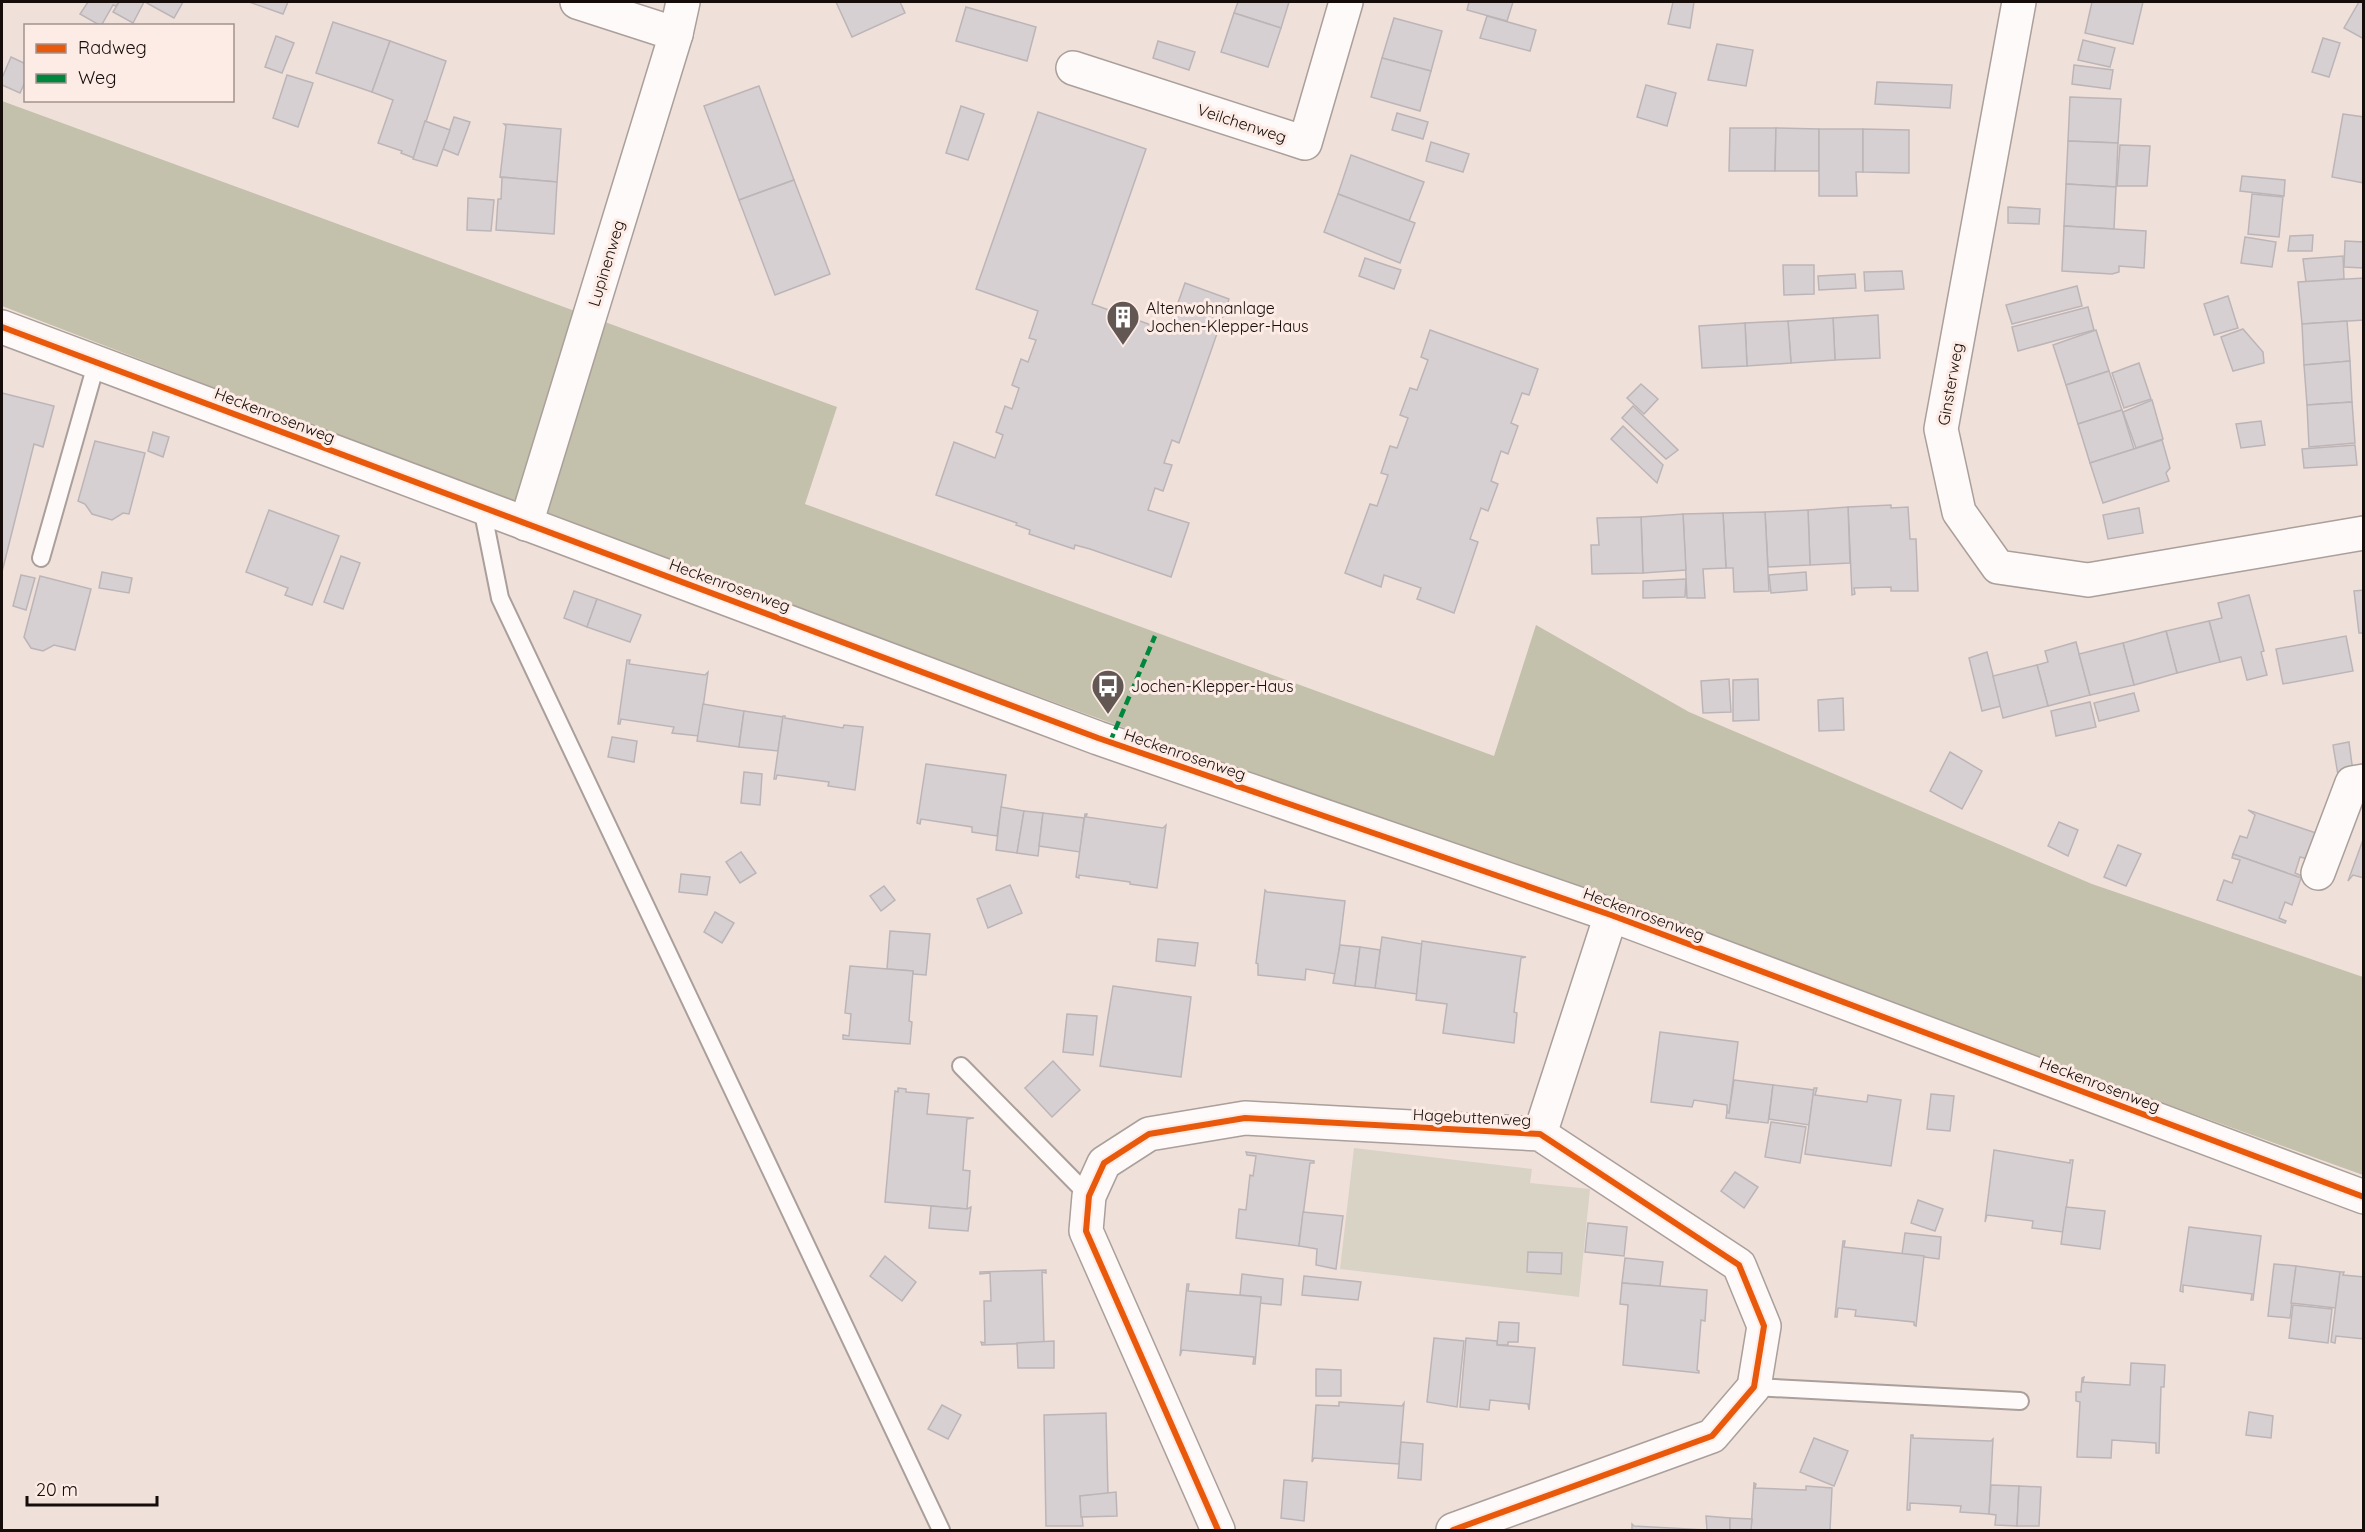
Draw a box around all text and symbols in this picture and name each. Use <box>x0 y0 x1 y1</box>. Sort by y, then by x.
legend <box>24 24 234 102</box>
text: Radweg <box>78 36 147 59</box>
text: Weg <box>78 66 116 89</box>
street label: Veilchenweg <box>1195 99 1289 147</box>
street label: Lupinenweg <box>583 217 629 309</box>
place label: Altenwohnanlage Jochen-Klepper-Haus <box>1146 298 1309 336</box>
building icon: Altenwohnanlage Jochen-Klepper-Haus <box>1105 299 1141 346</box>
street label: Ginsterweg <box>1933 341 1967 427</box>
street label: Heckenrosenweg <box>212 383 338 447</box>
street label: Heckenrosenweg <box>667 554 793 616</box>
bus stop icon: Jochen-Klepper-Haus <box>1090 668 1126 715</box>
place label: Jochen-Klepper-Haus <box>1131 676 1294 696</box>
street label: Heckenrosenweg <box>1121 724 1249 784</box>
street label: Heckenrosenweg <box>1581 883 1707 945</box>
street label: Heckenrosenweg <box>2037 1052 2163 1116</box>
street label: Hagebuttenweg <box>1412 1104 1532 1130</box>
scale bar <box>27 1469 158 1507</box>
text: 20 m <box>36 1478 78 1501</box>

